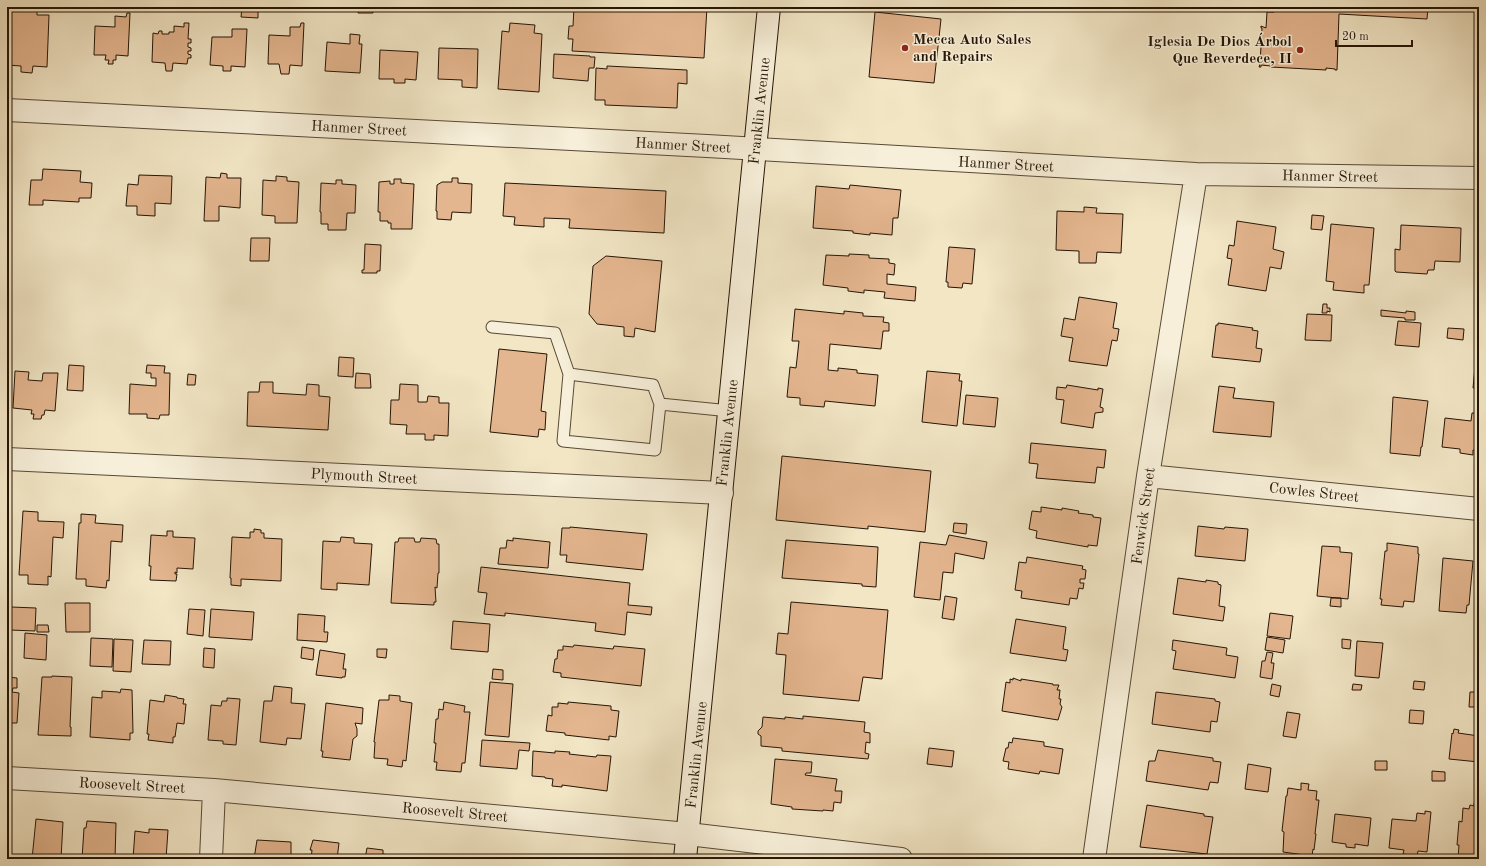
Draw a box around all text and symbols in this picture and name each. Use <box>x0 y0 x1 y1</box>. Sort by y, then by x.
scale bar <box>1336 22 1412 48</box>
text: 20 m <box>1342 31 1369 43</box>
place label: Iglesia De Dios Árbol Que Reverdece, II <box>1147 32 1292 67</box>
place label: Mecca Auto Sales and Repairs <box>913 33 1031 65</box>
marker: Mecca Auto Sales and Repairs <box>900 43 910 53</box>
marker: Iglesia De Dios Árbol Que Reverdece, II <box>1295 45 1305 55</box>
street label: Franklin Avenue <box>747 57 774 165</box>
street label: Hanmer Street <box>310 119 407 140</box>
street label: Hanmer Street <box>634 136 731 157</box>
street label: Hanmer Street <box>957 155 1054 176</box>
street label: Hanmer Street <box>1282 169 1378 186</box>
street label: Franklin Avenue <box>715 379 742 487</box>
street label: Plymouth Street <box>310 467 418 488</box>
street label: Fenwick Street <box>1130 467 1159 566</box>
street label: Cowles Street <box>1268 481 1360 506</box>
street label: Franklin Avenue <box>684 701 711 809</box>
street label: Roosevelt Street <box>78 776 185 797</box>
street label: Roosevelt Street <box>401 801 509 826</box>

